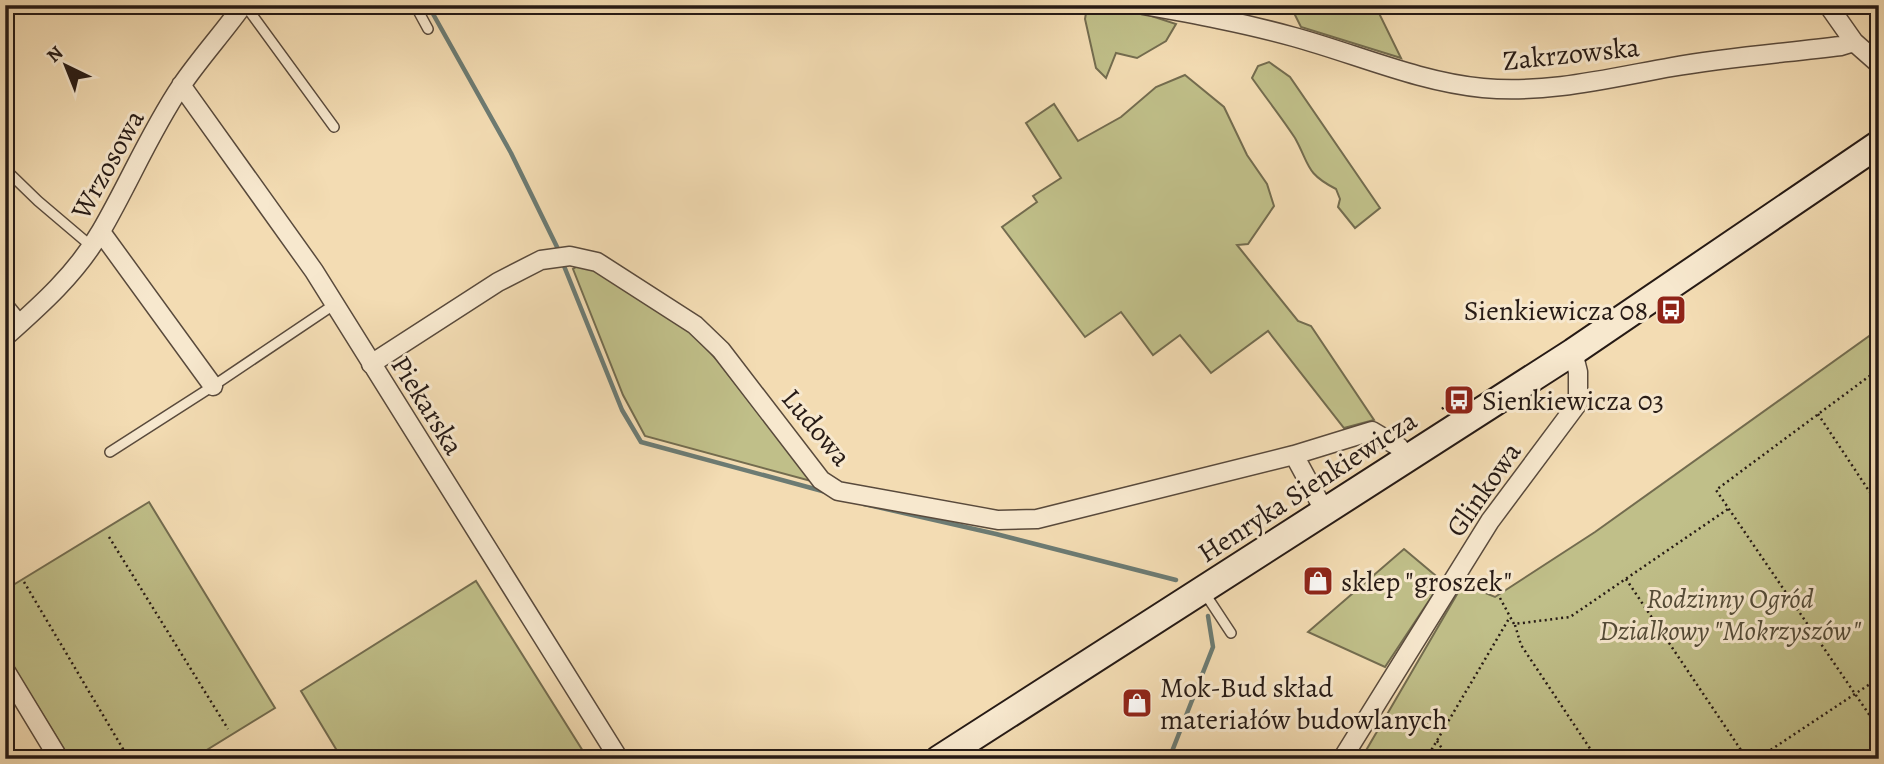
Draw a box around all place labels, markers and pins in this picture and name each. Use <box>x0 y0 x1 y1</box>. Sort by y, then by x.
place label: Sienkiewicza 08 <box>1464 292 1648 330</box>
bus stop icon: Sienkiewicza 08 <box>1654 293 1688 327</box>
place label: Sienkiewicza 03 <box>1482 382 1664 420</box>
bus stop icon: Sienkiewicza 03 <box>1442 383 1476 417</box>
place label: sklep "groszek" <box>1341 563 1512 601</box>
shop icon: sklep "groszek" <box>1301 564 1335 598</box>
place label: Mok-Bud skład materiałów budowlanych <box>1160 669 1447 739</box>
shop icon: Mok-Bud skład materiałów budowlanych <box>1120 686 1154 720</box>

